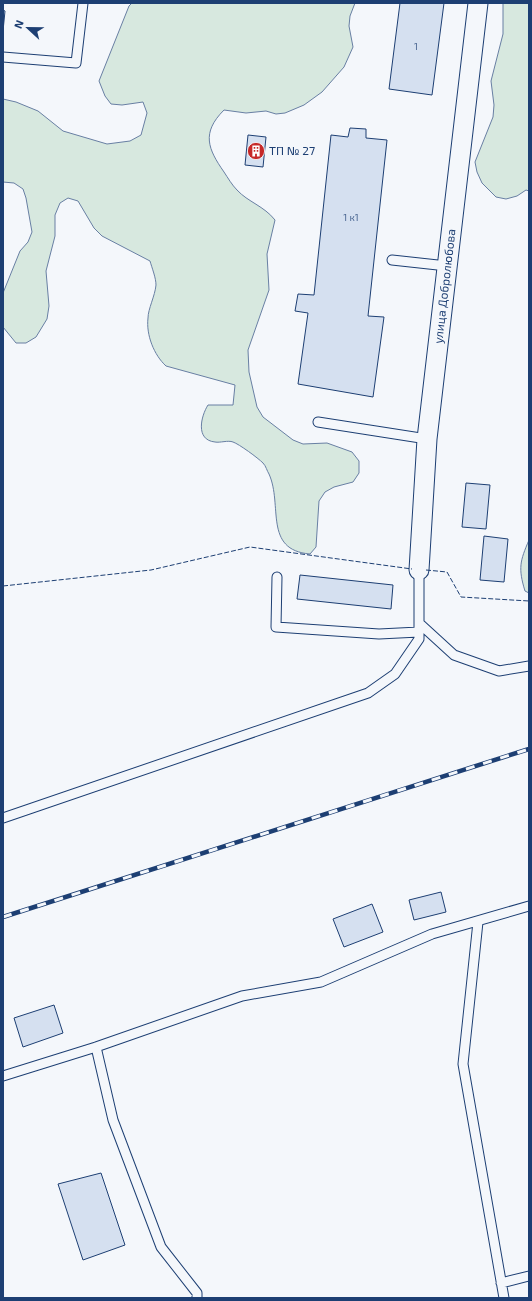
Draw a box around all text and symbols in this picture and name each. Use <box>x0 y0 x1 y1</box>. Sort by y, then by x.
north arrow <box>8 8 48 48</box>
text: N <box>11 18 26 30</box>
house number: 1 <box>414 40 418 52</box>
building icon: ТП № 27 <box>246 141 266 161</box>
place label: ТП № 27 <box>269 143 315 157</box>
house number: 1 к1 <box>343 211 359 223</box>
street label: улица Добролюбова <box>430 228 458 344</box>

